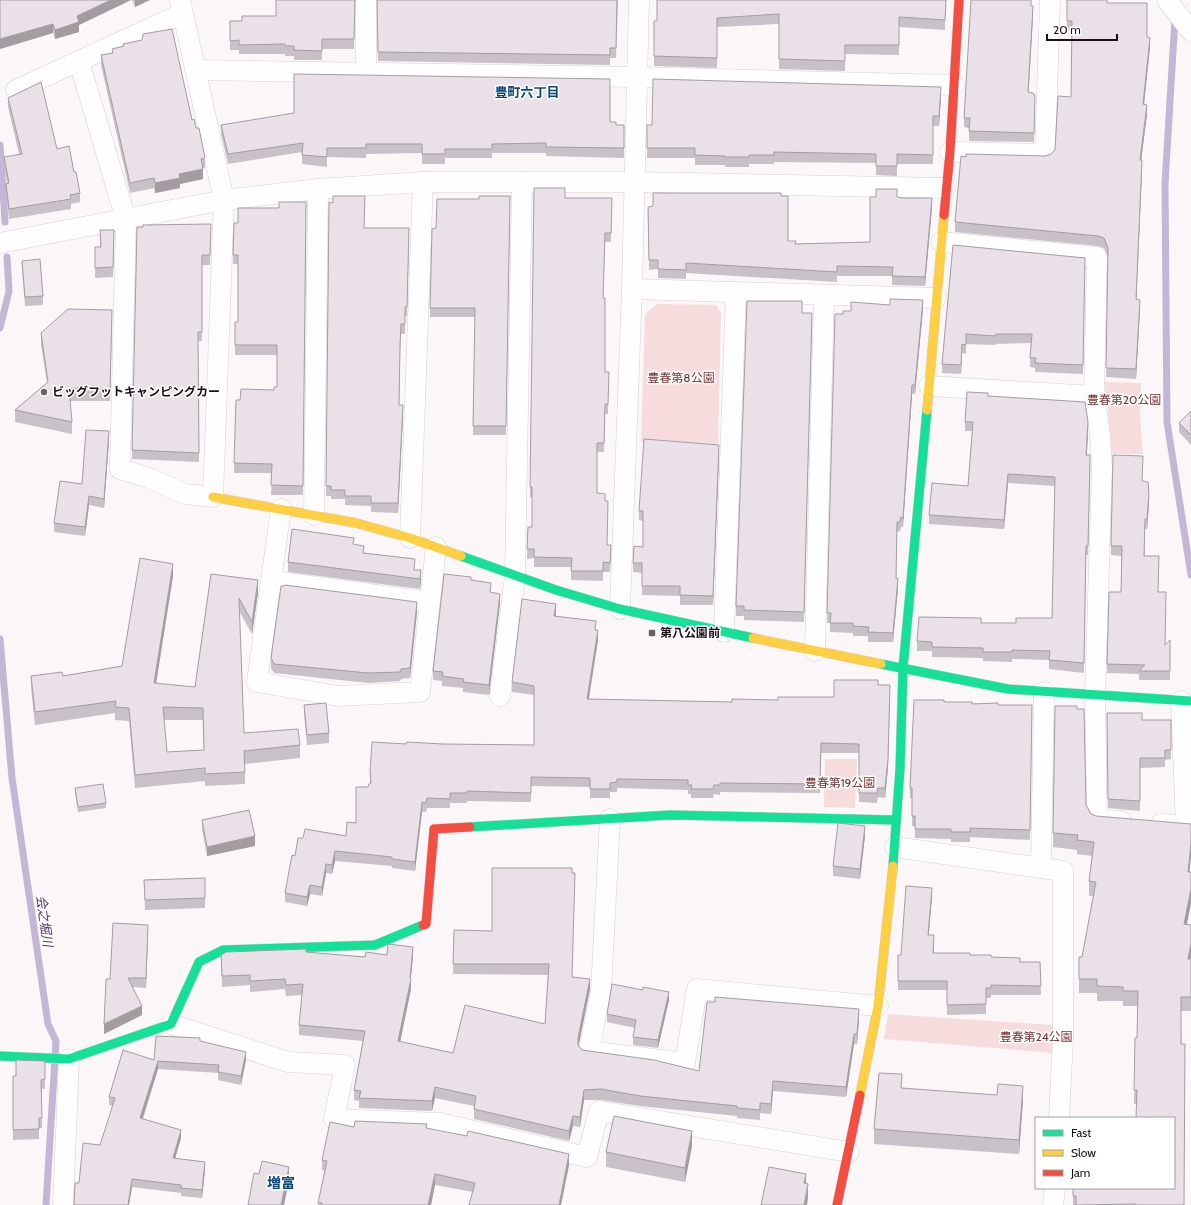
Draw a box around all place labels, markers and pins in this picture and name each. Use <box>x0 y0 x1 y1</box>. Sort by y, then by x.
place label: ビッグフットキャンピングカー <box>52 384 220 399</box>
marker: ビッグフットキャンピングカー <box>39 387 49 397</box>
place label: 第八公園前 <box>660 625 720 640</box>
marker: 第八公園前 <box>647 628 657 638</box>

